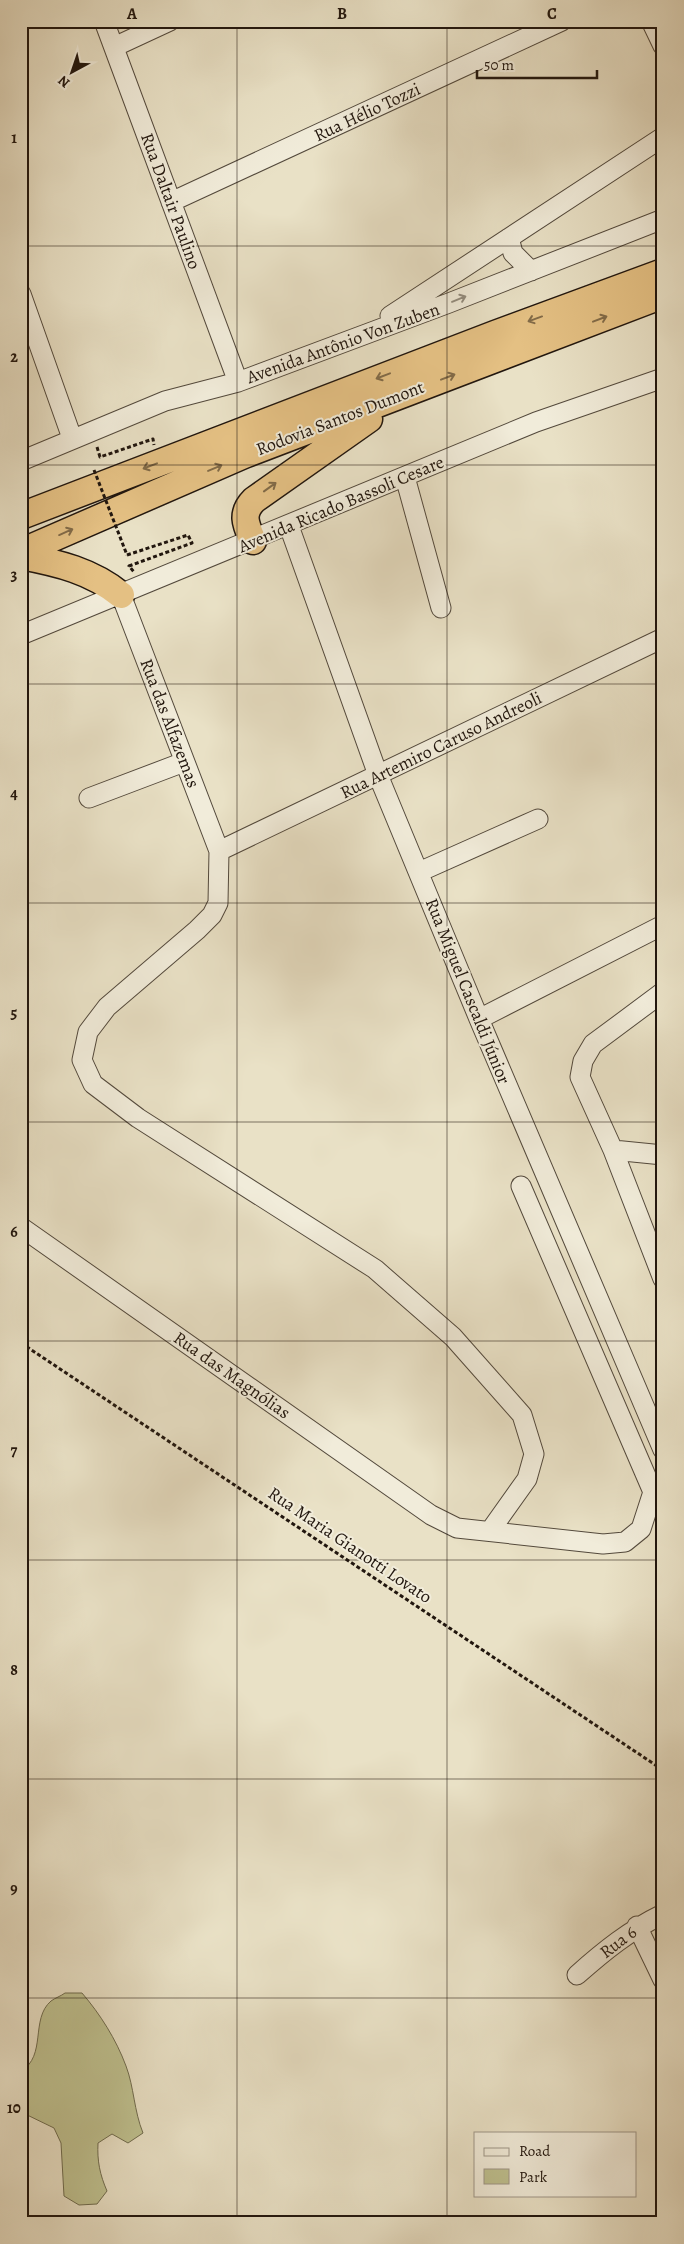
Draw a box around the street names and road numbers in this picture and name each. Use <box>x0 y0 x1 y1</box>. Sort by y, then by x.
street label: Rua Hélio Tozzi <box>310 77 424 147</box>
street label: Rua Daltair Paulino <box>135 130 207 273</box>
street label: Avenida Antônio Von Zuben <box>242 297 443 389</box>
street label: Rodovia Santos Dumont <box>253 375 427 461</box>
street label: Avenida Ricado Bassoli Cesare <box>233 450 448 559</box>
street label: Rua das Alfazemas <box>134 655 206 791</box>
street label: Rua Artemiro Caruso Andreoli <box>336 686 546 804</box>
street label: Rua Miguel Cascaldi Júnior <box>420 895 516 1088</box>
street label: Rua das Magnólias <box>169 1326 295 1424</box>
street label: Rua Maria Gianotti Lovato <box>263 1481 437 1609</box>
street label: Rua 6 <box>595 1920 641 1964</box>

